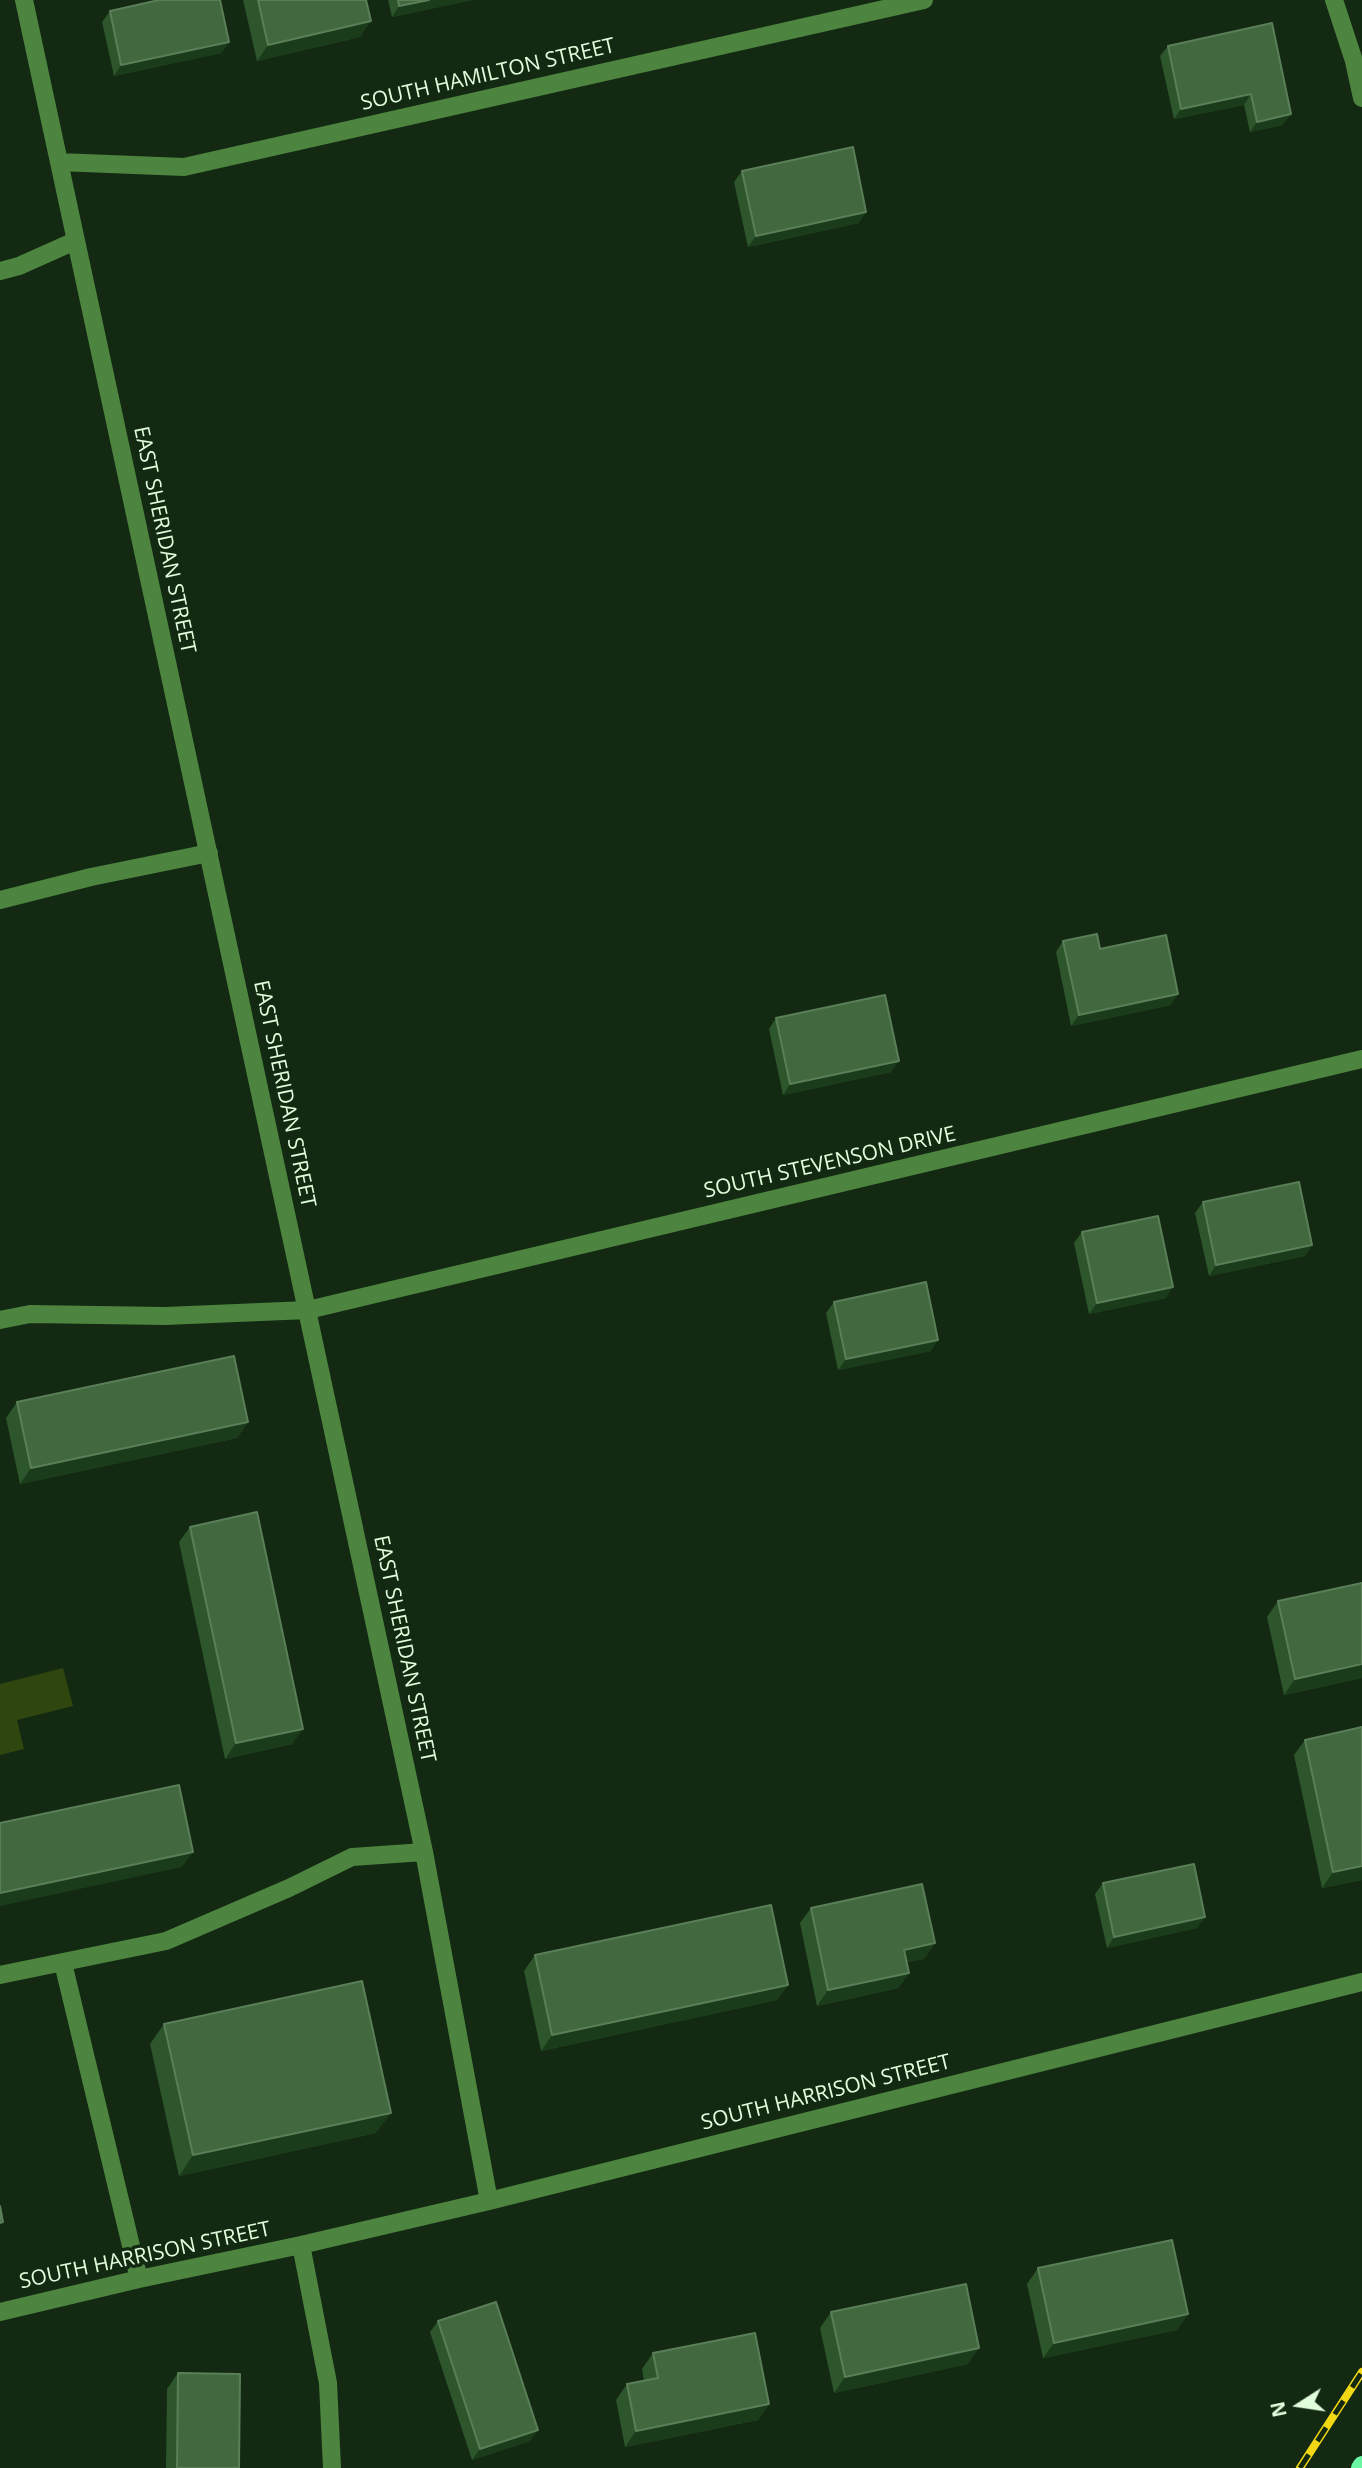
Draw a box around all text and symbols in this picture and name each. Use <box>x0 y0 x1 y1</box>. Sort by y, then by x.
street label: SOUTH HAMILTON STREET <box>358 33 618 117</box>
street label: EAST SHERIDAN STREET <box>128 424 200 656</box>
street label: EAST SHERIDAN STREET <box>248 978 320 1210</box>
street label: SOUTH STEVENSON DRIVE <box>702 1122 958 1204</box>
street label: EAST SHERIDAN STREET <box>368 1533 440 1765</box>
street label: SOUTH HARRISON STREET <box>699 2050 953 2136</box>
street label: SOUTH HARRISON STREET <box>17 2217 273 2295</box>
north arrow <box>1264 2370 1334 2440</box>
text: N <box>1264 2399 1293 2420</box>

